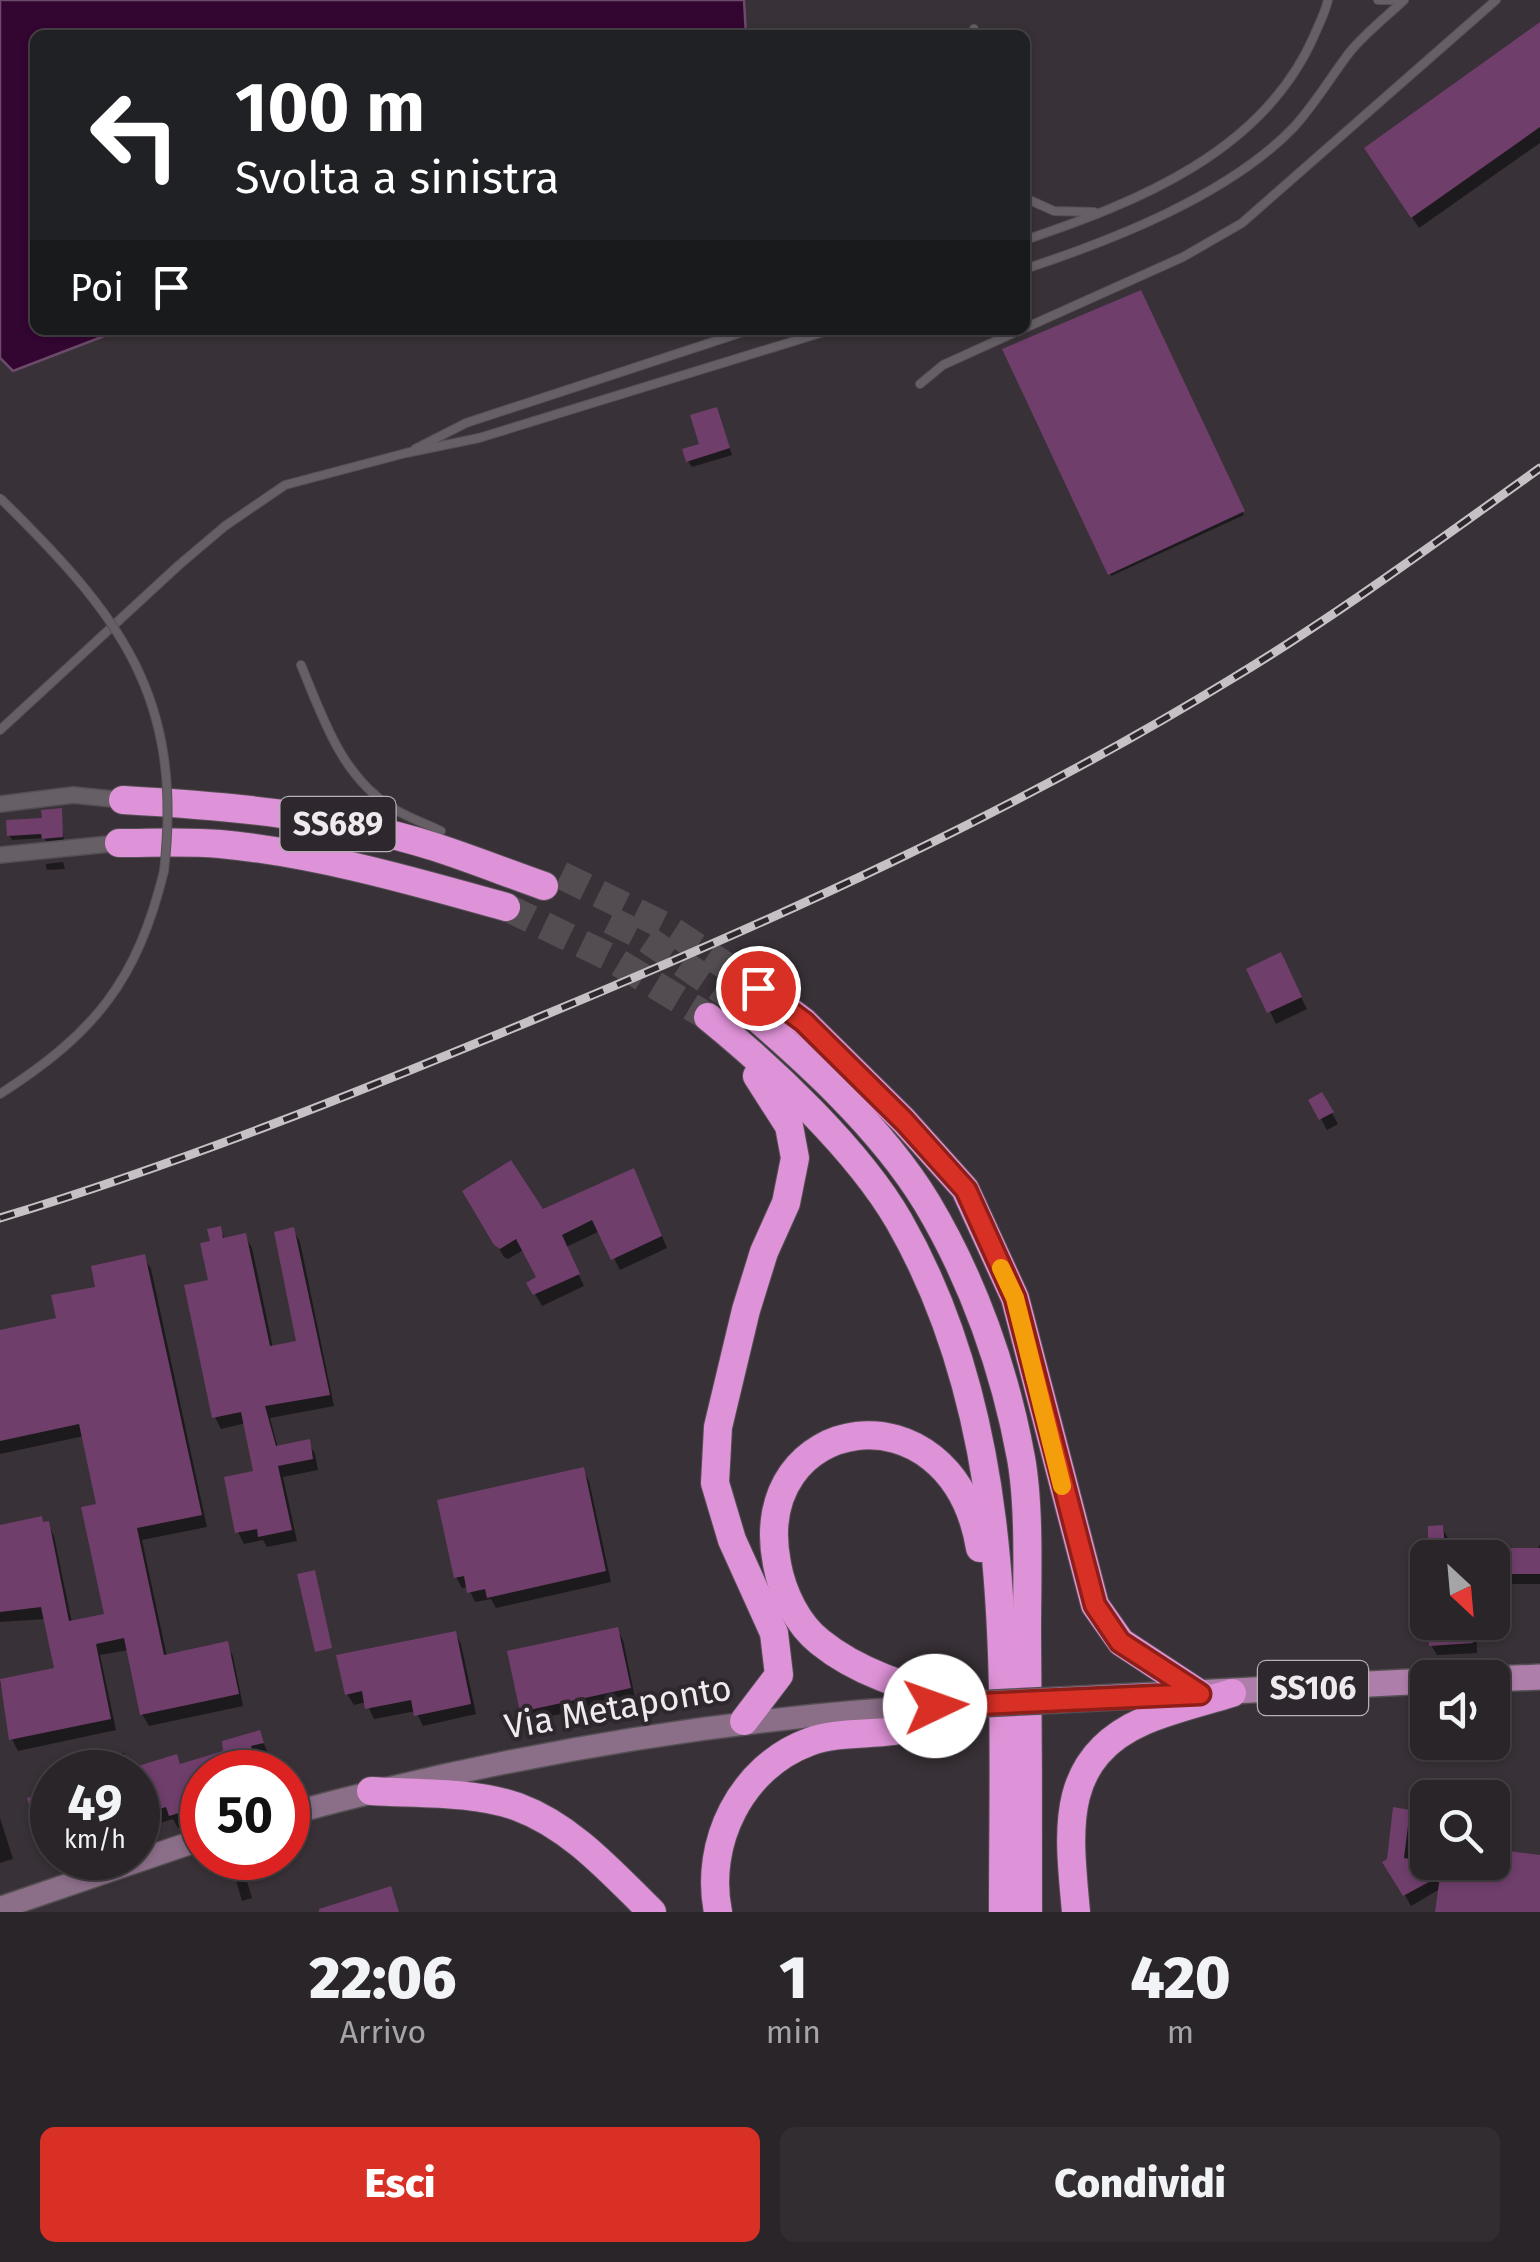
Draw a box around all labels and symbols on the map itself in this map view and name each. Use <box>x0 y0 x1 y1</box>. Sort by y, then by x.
road number: SS689 <box>280 797 396 851</box>
pin <box>716 946 801 1031</box>
north arrow <box>1410 1540 1510 1640</box>
position arrow <box>883 1654 987 1758</box>
road number: SS106 <box>1258 1661 1368 1715</box>
street label: Via Metaponto <box>501 1666 735 1748</box>
speed limit sign: 50 <box>180 1750 310 1880</box>

